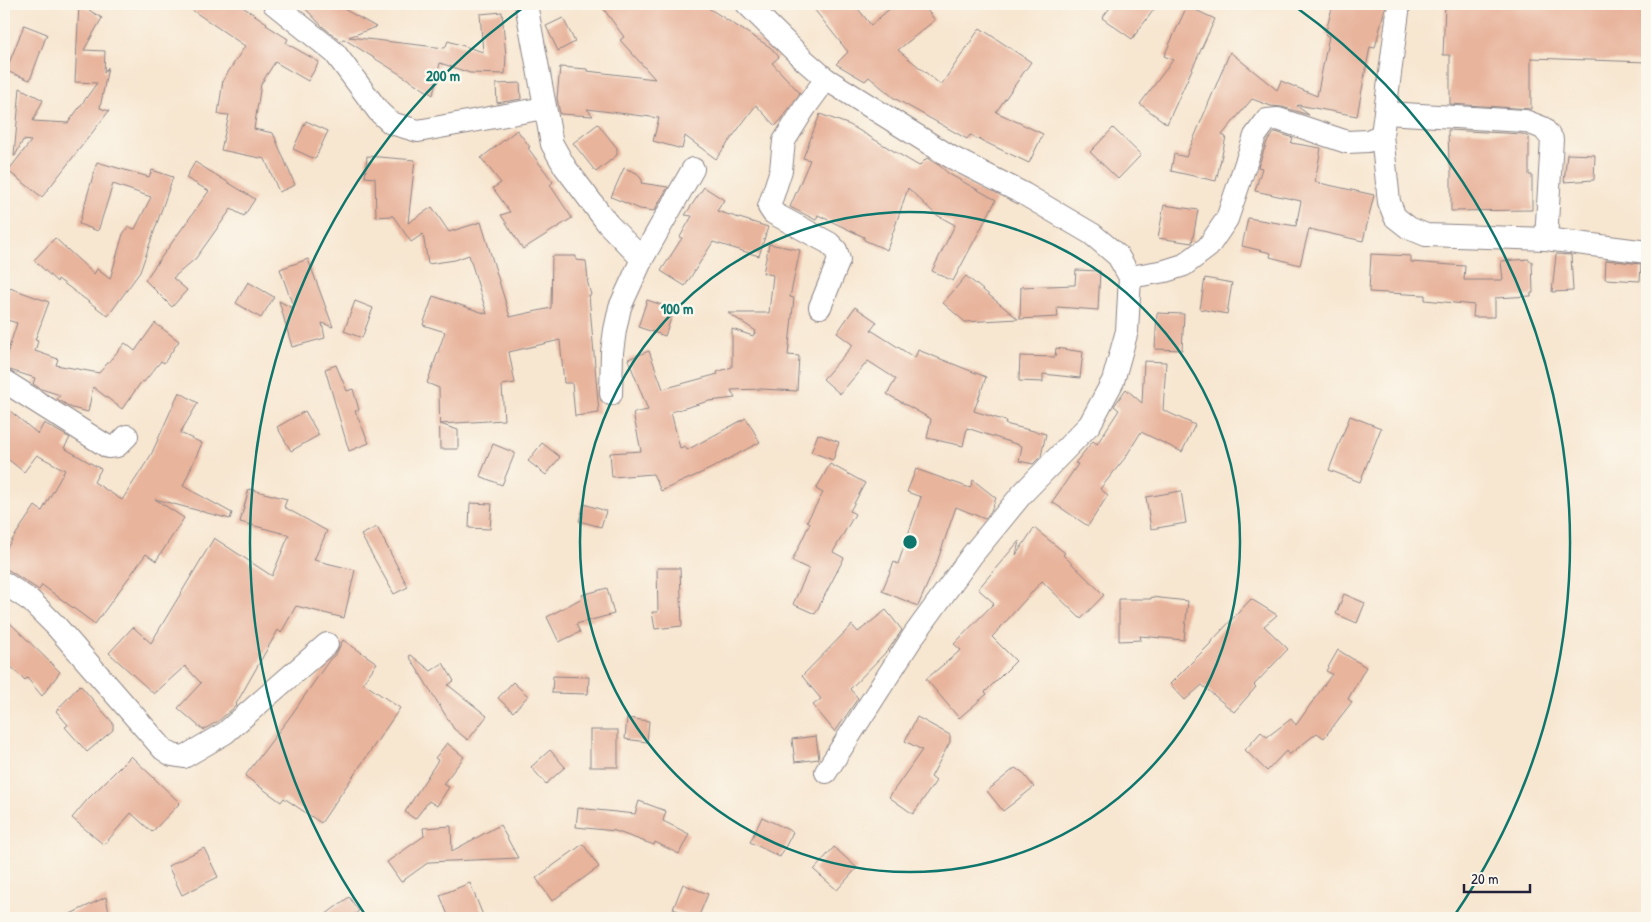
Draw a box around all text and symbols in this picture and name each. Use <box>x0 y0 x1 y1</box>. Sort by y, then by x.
text: 200 m <box>426 65 460 86</box>
text: 100 m <box>661 298 693 319</box>
centre of rings <box>901 533 919 551</box>
scale bar <box>1464 862 1530 894</box>
text: 20 m <box>1471 868 1498 889</box>

